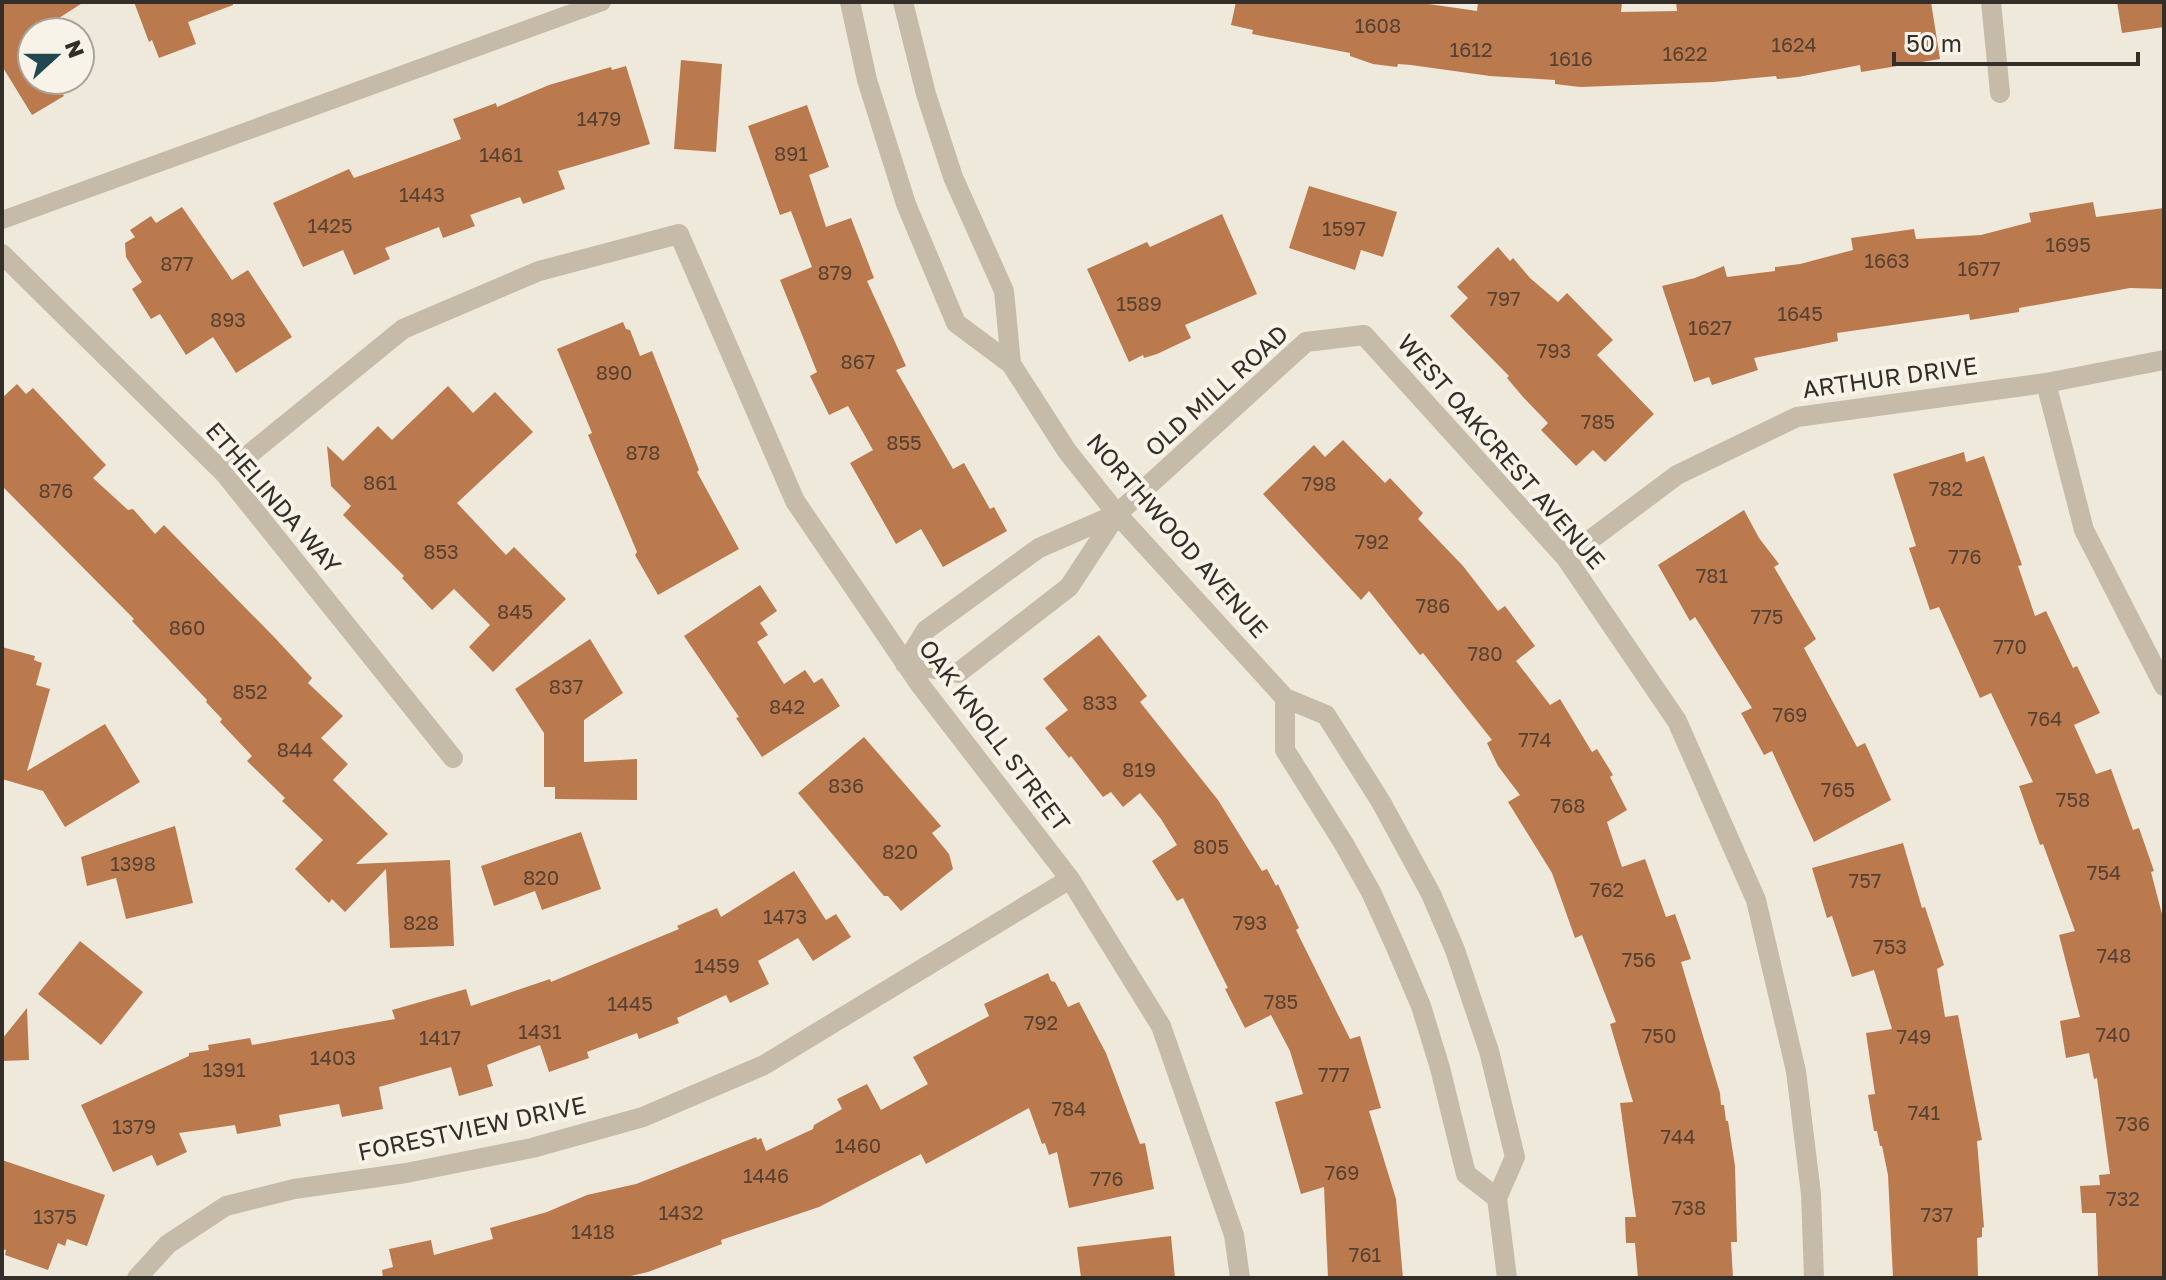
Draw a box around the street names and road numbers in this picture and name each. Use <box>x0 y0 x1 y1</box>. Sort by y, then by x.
street label: OLD MILL ROAD <box>1139 318 1293 462</box>
street label: WEST OAKCREST AVENUE <box>1392 328 1612 574</box>
street label: ARTHUR DRIVE <box>1800 350 1979 403</box>
street label: ETHELINDA WAY <box>200 415 348 579</box>
street label: NORTHWOOD AVENUE <box>1081 427 1275 643</box>
street label: OAK KNOLL STREET <box>914 634 1077 837</box>
street label: FORESTVIEW DRIVE <box>355 1089 588 1166</box>

